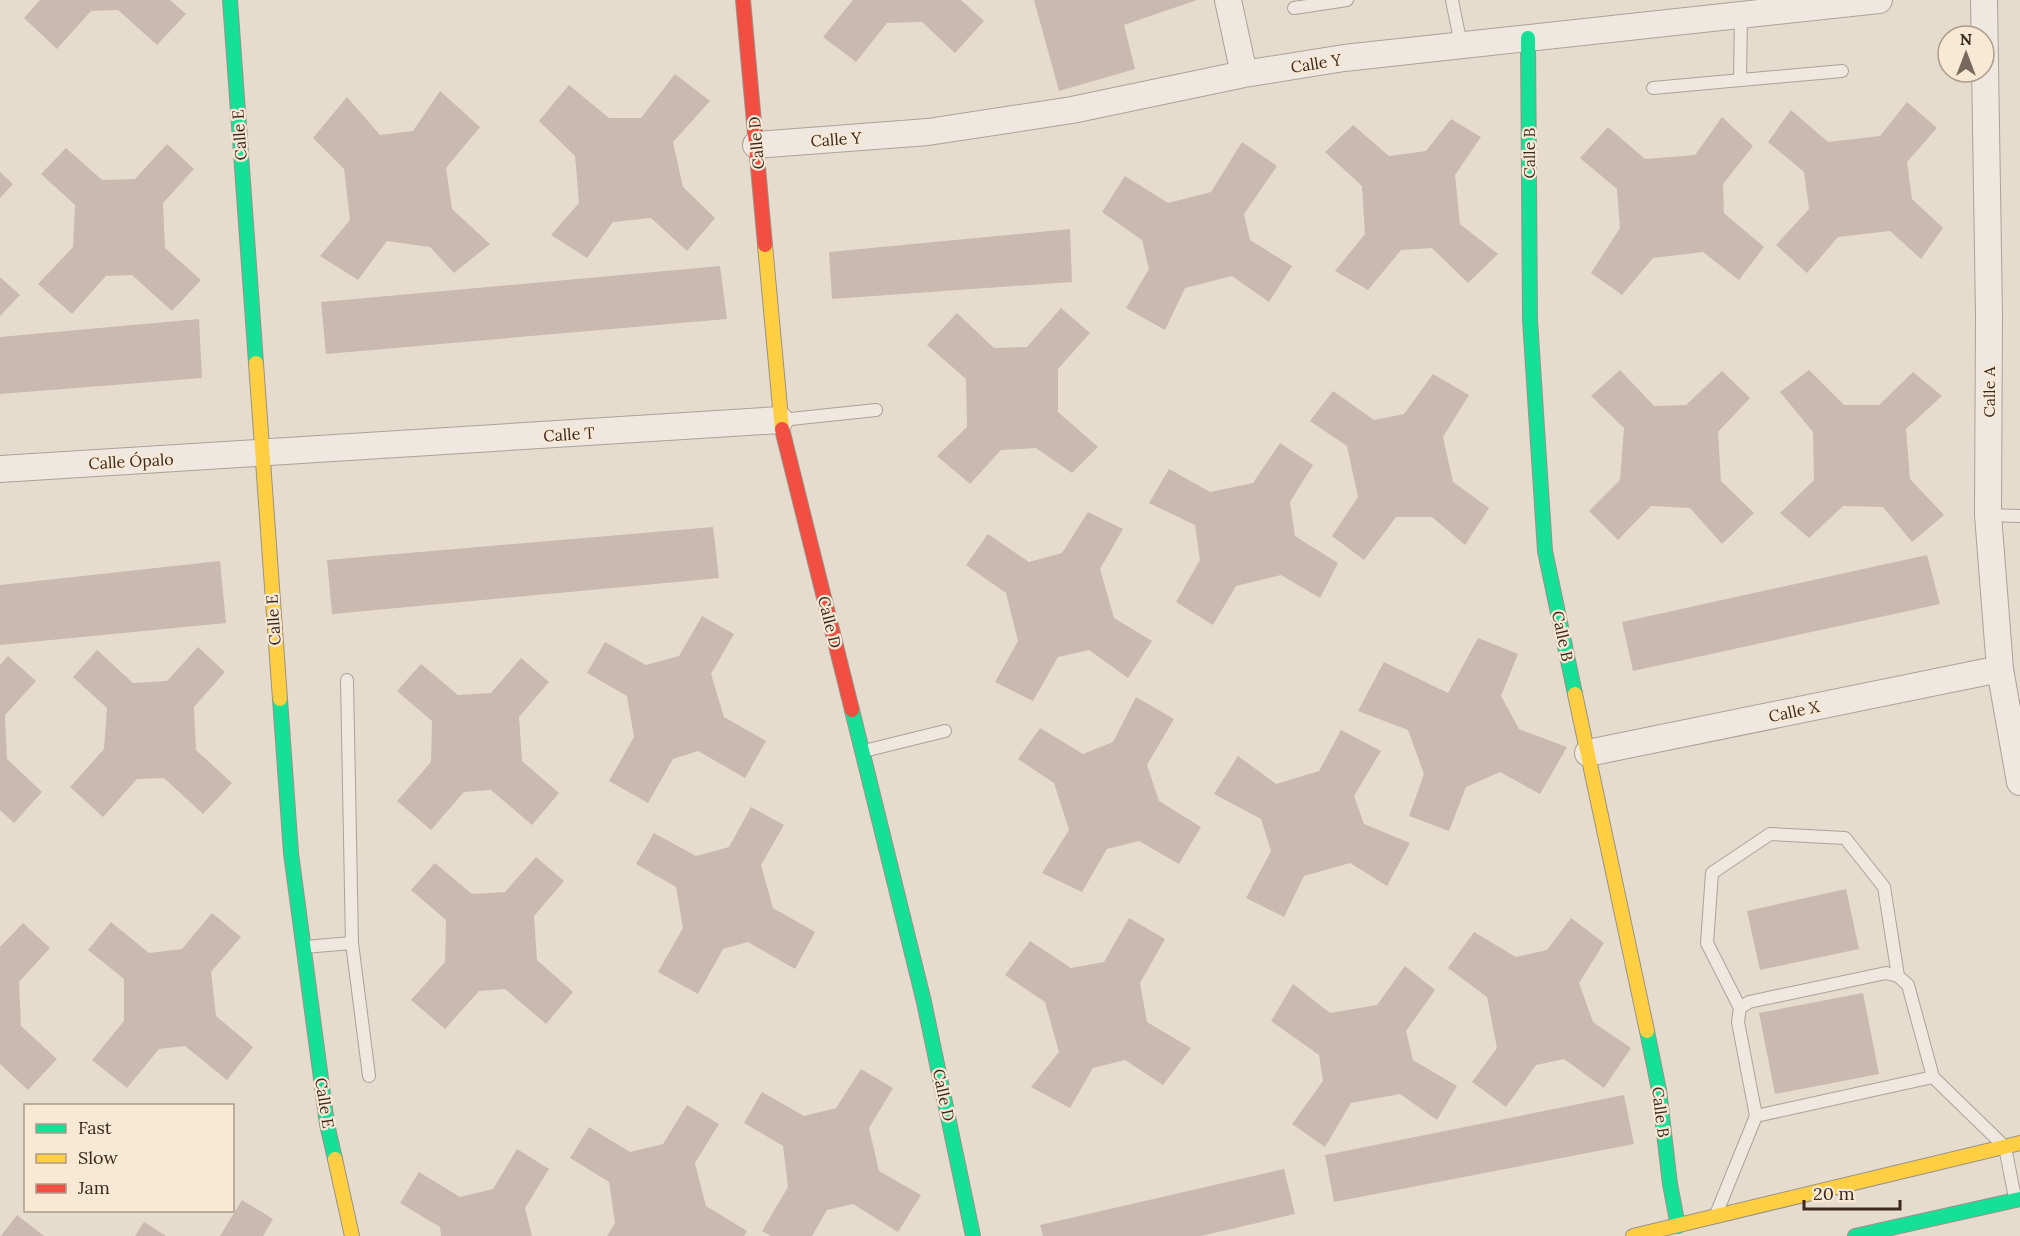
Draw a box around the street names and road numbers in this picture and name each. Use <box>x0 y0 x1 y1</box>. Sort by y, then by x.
street label: Calle Y <box>1289 49 1344 77</box>
street label: Calle E <box>227 109 251 161</box>
street label: Calle D <box>744 116 768 170</box>
street label: Calle Y <box>810 127 863 151</box>
street label: Calle B <box>1519 127 1539 178</box>
street label: Calle A <box>1979 365 1999 418</box>
street label: Calle T <box>543 422 595 446</box>
street label: Calle Ópalo <box>88 449 174 473</box>
street label: Calle E <box>261 594 285 646</box>
street label: Calle D <box>814 594 846 650</box>
street label: Calle B <box>1548 609 1578 663</box>
street label: Calle X <box>1767 696 1822 726</box>
street label: Calle D <box>929 1067 959 1123</box>
street label: Calle E <box>311 1076 339 1130</box>
street label: Calle B <box>1648 1085 1674 1139</box>

